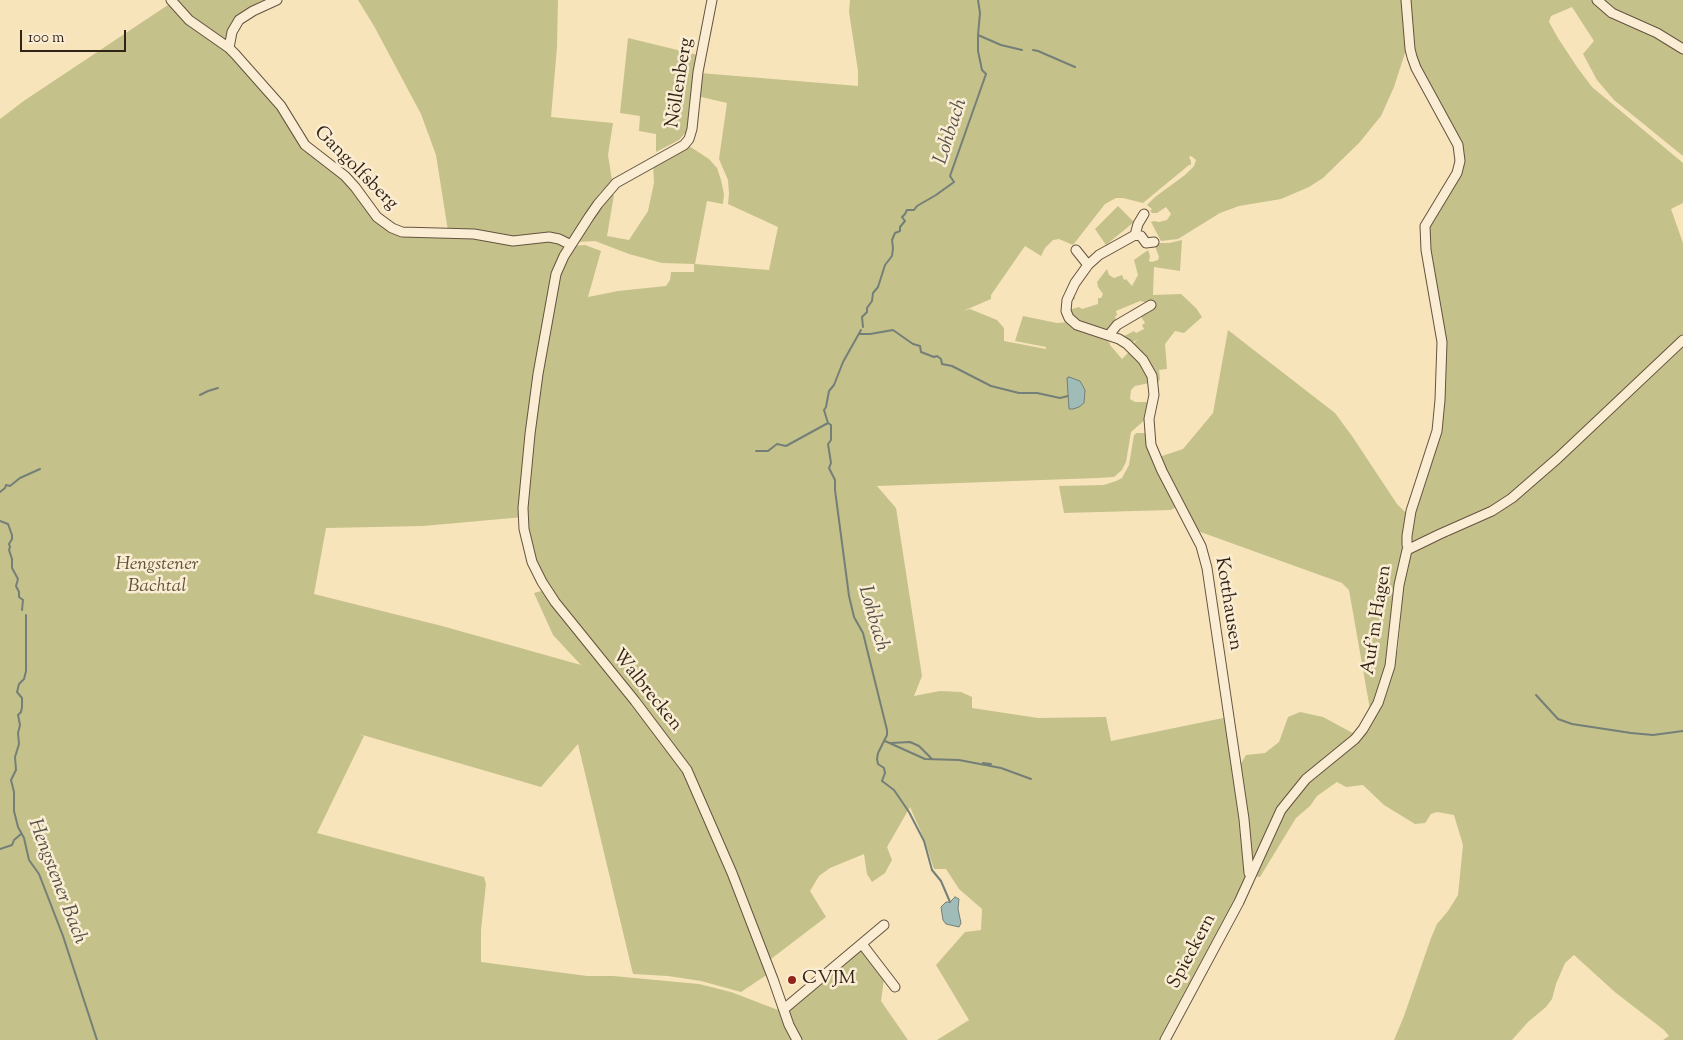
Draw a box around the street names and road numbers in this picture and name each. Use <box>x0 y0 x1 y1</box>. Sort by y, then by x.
street label: Nöllenberg <box>663 36 699 130</box>
street label: Gangolfsberg <box>308 122 402 216</box>
street label: Kotthausen <box>1208 556 1246 652</box>
street label: Auf'm Hagen <box>1358 564 1398 676</box>
street label: Walbrecken <box>606 645 686 737</box>
street label: Spieckern <box>1164 911 1222 993</box>

